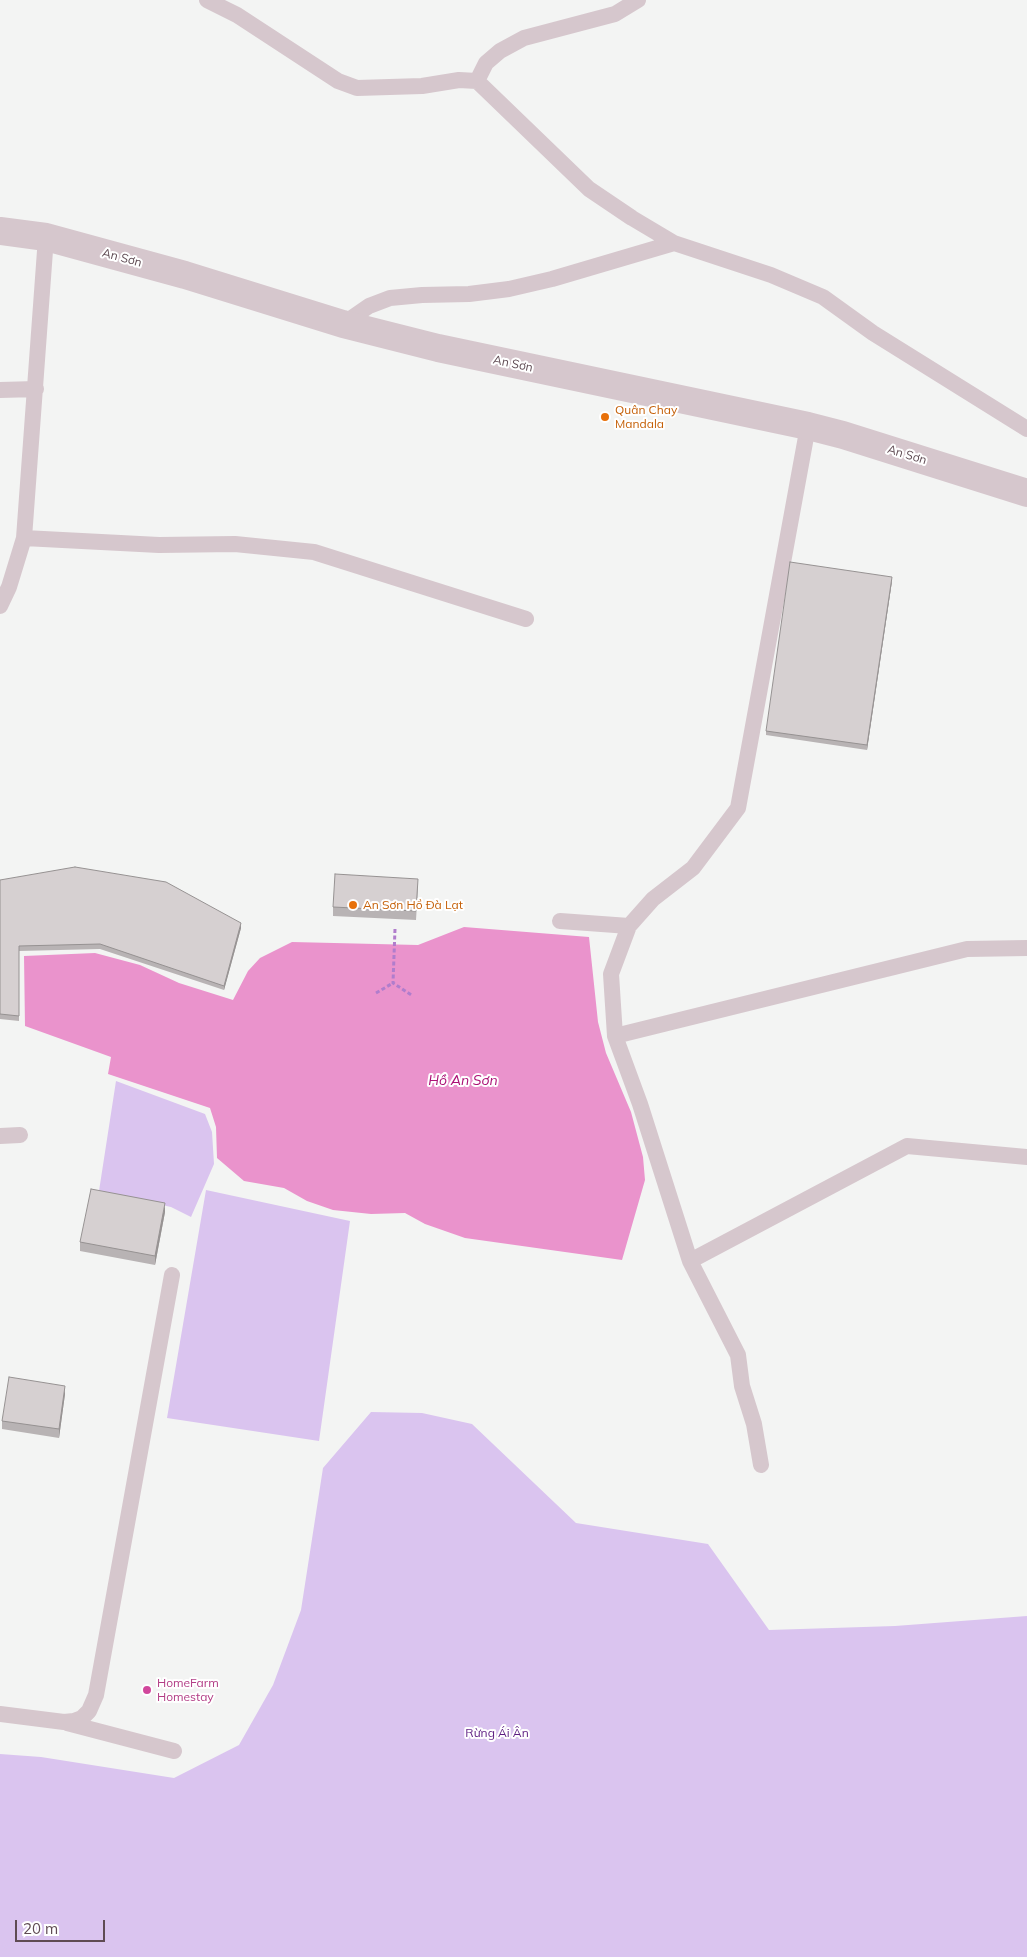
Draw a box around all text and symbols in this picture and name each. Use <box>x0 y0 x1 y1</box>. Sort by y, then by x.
street label: An Sơn <box>101 246 143 270</box>
street label: An Sơn <box>492 353 534 375</box>
place label: Quân Chay Mandala <box>615 403 677 431</box>
marker: Quân Chay Mandala <box>599 411 611 423</box>
street label: An Sơn <box>886 442 928 468</box>
place label: An Sơn Hồ Đà Lạt <box>363 898 463 912</box>
marker: An Sơn Hồ Đà Lạt <box>347 899 359 911</box>
water label: Hồ An Sơn <box>428 1073 498 1089</box>
place label: HomeFarm Homestay <box>157 1676 219 1704</box>
marker: HomeFarm Homestay <box>141 1684 153 1696</box>
park label: Rừng Ái Ân <box>465 1726 529 1740</box>
scale bar <box>18 1910 108 1942</box>
text: 20 m <box>23 1919 58 1938</box>

